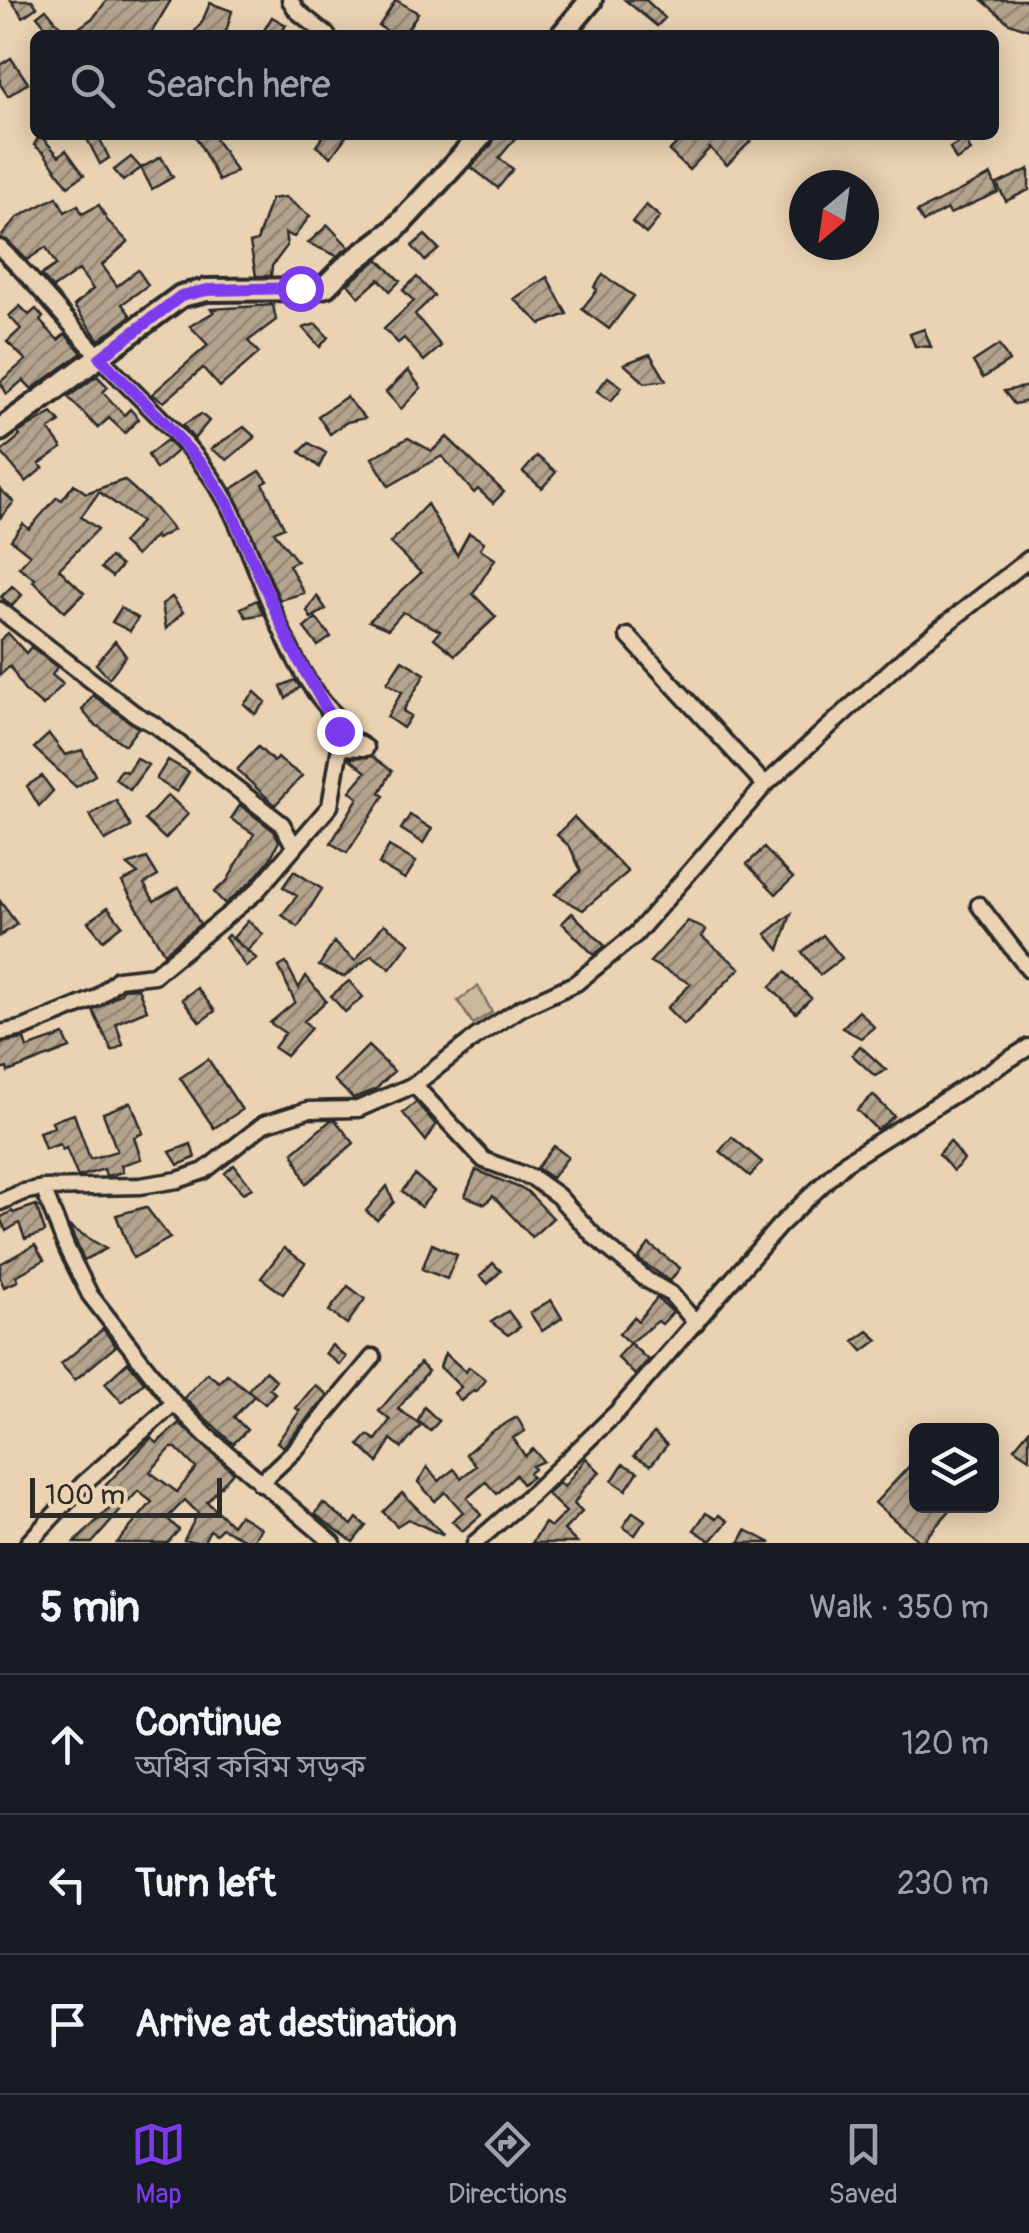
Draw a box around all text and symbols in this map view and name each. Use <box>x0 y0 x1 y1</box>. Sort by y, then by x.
search box <box>30 30 999 140</box>
icon: search <box>65 58 120 113</box>
text: Search here <box>145 61 331 109</box>
north arrow <box>789 170 879 260</box>
route start <box>278 266 324 312</box>
route end <box>317 709 363 755</box>
map controls <box>909 1423 999 1513</box>
button: layers <box>909 1423 999 1513</box>
scale bar <box>30 1473 222 1518</box>
text: 100 m <box>45 1478 125 1513</box>
text: 5 min <box>40 1582 140 1634</box>
text: Walk · 350 m <box>809 1588 989 1628</box>
text: Continue <box>135 1699 281 1747</box>
icon: ahead <box>40 1717 95 1772</box>
text: 120 m <box>901 1724 989 1764</box>
text: অধির করিম সড়ক <box>135 1747 366 1787</box>
icon: left <box>40 1857 95 1912</box>
text: Turn left <box>135 1860 276 1908</box>
text: 230 m <box>897 1864 989 1904</box>
icon: arrive <box>40 1997 95 2052</box>
text: Arrive at destination <box>135 2000 457 2048</box>
tab: Map <box>131 2117 186 2212</box>
tab: Directions <box>448 2117 567 2212</box>
tab: Saved <box>829 2117 898 2212</box>

